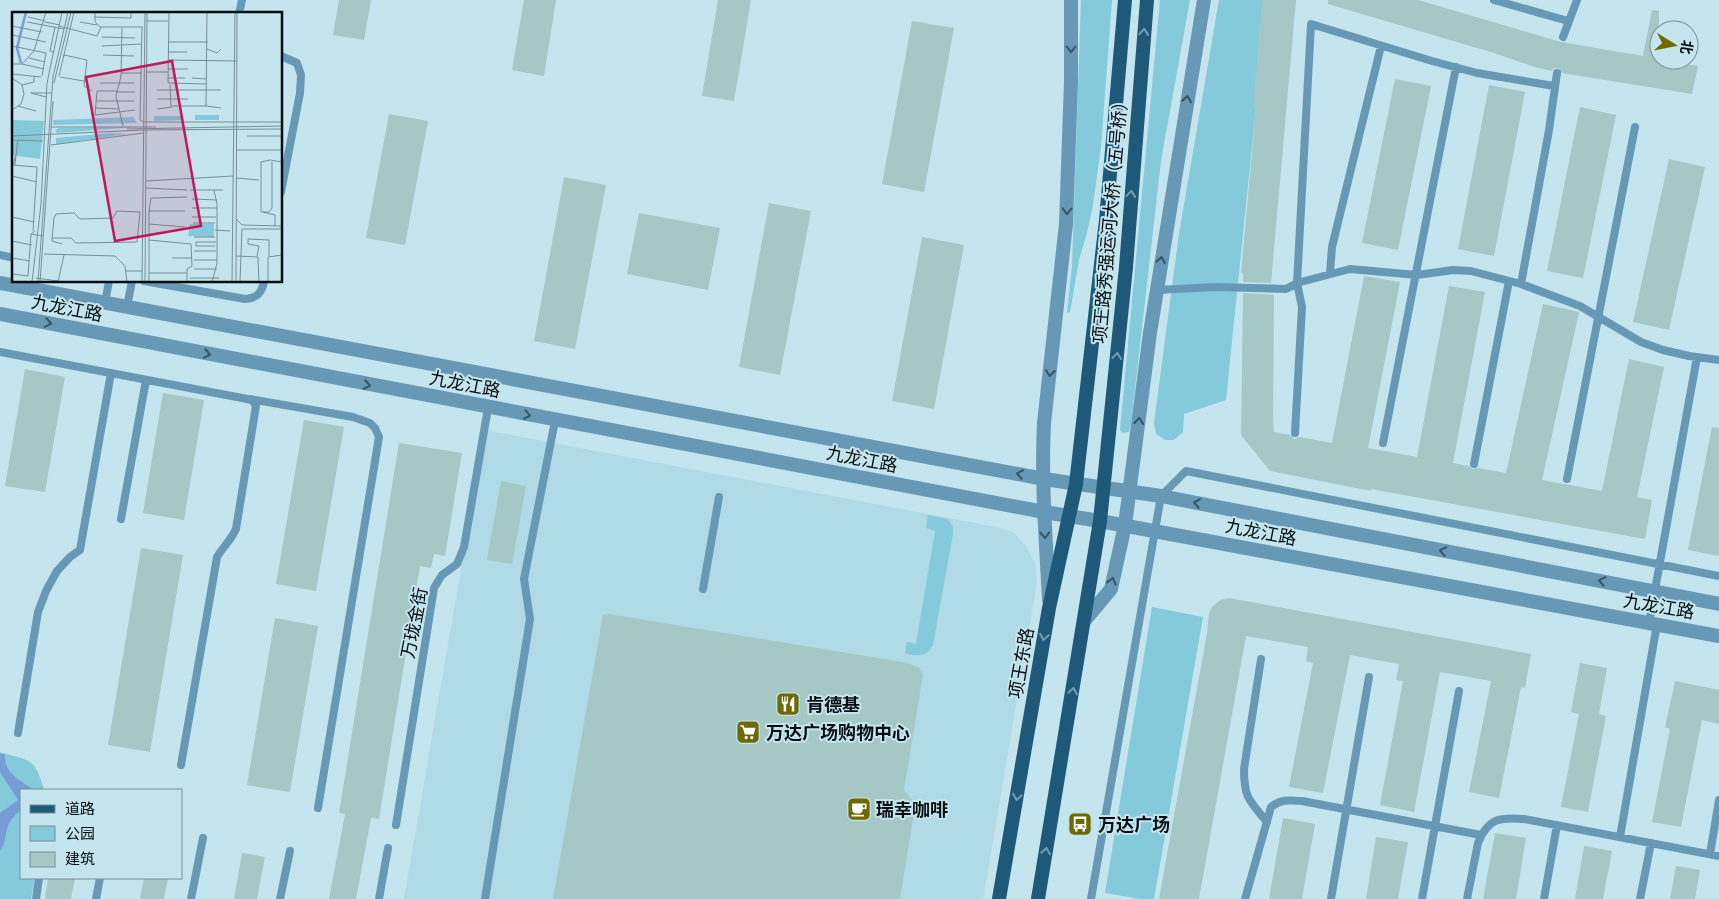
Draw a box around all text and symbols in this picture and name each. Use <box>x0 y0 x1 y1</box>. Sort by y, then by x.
inset map <box>12 12 282 282</box>
north arrow <box>1649 20 1699 70</box>
one-way arrow <box>1139 28 1150 36</box>
text: 北 <box>1678 39 1696 56</box>
one-way arrow <box>1066 45 1076 53</box>
street label: 项王路秀强运河大桥（五号桥） <box>1089 92 1131 344</box>
one-way arrow <box>1181 95 1191 104</box>
one-way arrow <box>1126 190 1137 198</box>
one-way arrow <box>1061 207 1072 215</box>
one-way arrow <box>1156 255 1166 264</box>
street label: 九龙江路 <box>30 291 104 325</box>
one-way arrow <box>43 318 52 328</box>
one-way arrow <box>203 348 212 359</box>
one-way arrow <box>1111 352 1122 360</box>
street label: 九龙江路 <box>428 367 502 401</box>
one-way arrow <box>1045 369 1056 377</box>
one-way arrow <box>363 379 371 389</box>
one-way arrow <box>522 410 531 420</box>
one-way arrow <box>1133 416 1144 424</box>
street label: 九龙江路 <box>825 442 899 476</box>
one-way arrow <box>1015 469 1024 480</box>
one-way arrow <box>1193 499 1202 509</box>
street label: 九龙江路 <box>1224 515 1298 549</box>
one-way arrow <box>1040 531 1051 539</box>
one-way arrow <box>1438 546 1447 556</box>
one-way arrow <box>1107 577 1117 585</box>
one-way arrow <box>1598 577 1607 587</box>
street label: 万珑金街 <box>397 586 431 660</box>
street label: 九龙江路 <box>1622 589 1696 623</box>
street label: 项王东路 <box>1004 626 1038 700</box>
one-way arrow <box>1040 632 1050 641</box>
one-way arrow <box>1067 686 1077 695</box>
restaurant icon: 肯德基 <box>775 691 801 717</box>
place label: 肯德基 <box>806 694 860 715</box>
supermarket icon: 万达广场购物中心 <box>735 719 761 745</box>
place label: 万达广场购物中心 <box>766 722 910 743</box>
legend <box>20 789 182 879</box>
one-way arrow <box>1012 792 1022 801</box>
cafe icon: 瑞幸咖啡 <box>846 796 872 822</box>
place label: 瑞幸咖啡 <box>876 799 948 820</box>
text: 道路 <box>65 800 95 817</box>
bus stop icon: 万达广场 <box>1067 811 1093 837</box>
place label: 万达广场 <box>1098 814 1170 835</box>
text: 公园 <box>65 825 95 842</box>
one-way arrow <box>1041 847 1051 855</box>
text: 建筑 <box>65 850 95 867</box>

